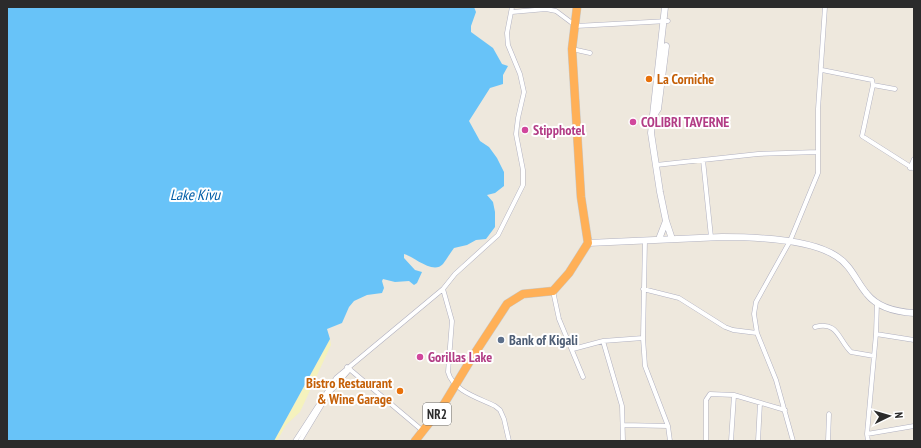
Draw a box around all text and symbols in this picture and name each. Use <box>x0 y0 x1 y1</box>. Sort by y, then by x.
place label: La Corniche <box>657 70 714 88</box>
marker: La Corniche <box>644 74 654 84</box>
place label: COLIBRI TAVERNE <box>641 113 729 131</box>
marker: COLIBRI TAVERNE <box>628 117 638 127</box>
place label: Stipphotel <box>533 121 585 139</box>
marker: Stipphotel <box>520 125 530 135</box>
water label: Lake Kivu <box>170 185 222 204</box>
place label: Bank of Kigali <box>509 331 578 349</box>
marker: Bank of Kigali <box>496 335 506 345</box>
place label: Gorillas Lake <box>428 348 492 366</box>
marker: Gorillas Lake <box>415 352 425 362</box>
place label: Bistro Restaurant & Wine Garage <box>306 374 392 408</box>
marker: Bistro Restaurant & Wine Garage <box>395 386 405 396</box>
north arrow <box>869 396 909 436</box>
road number: NR2 <box>423 403 451 425</box>
text: N <box>892 412 906 419</box>

